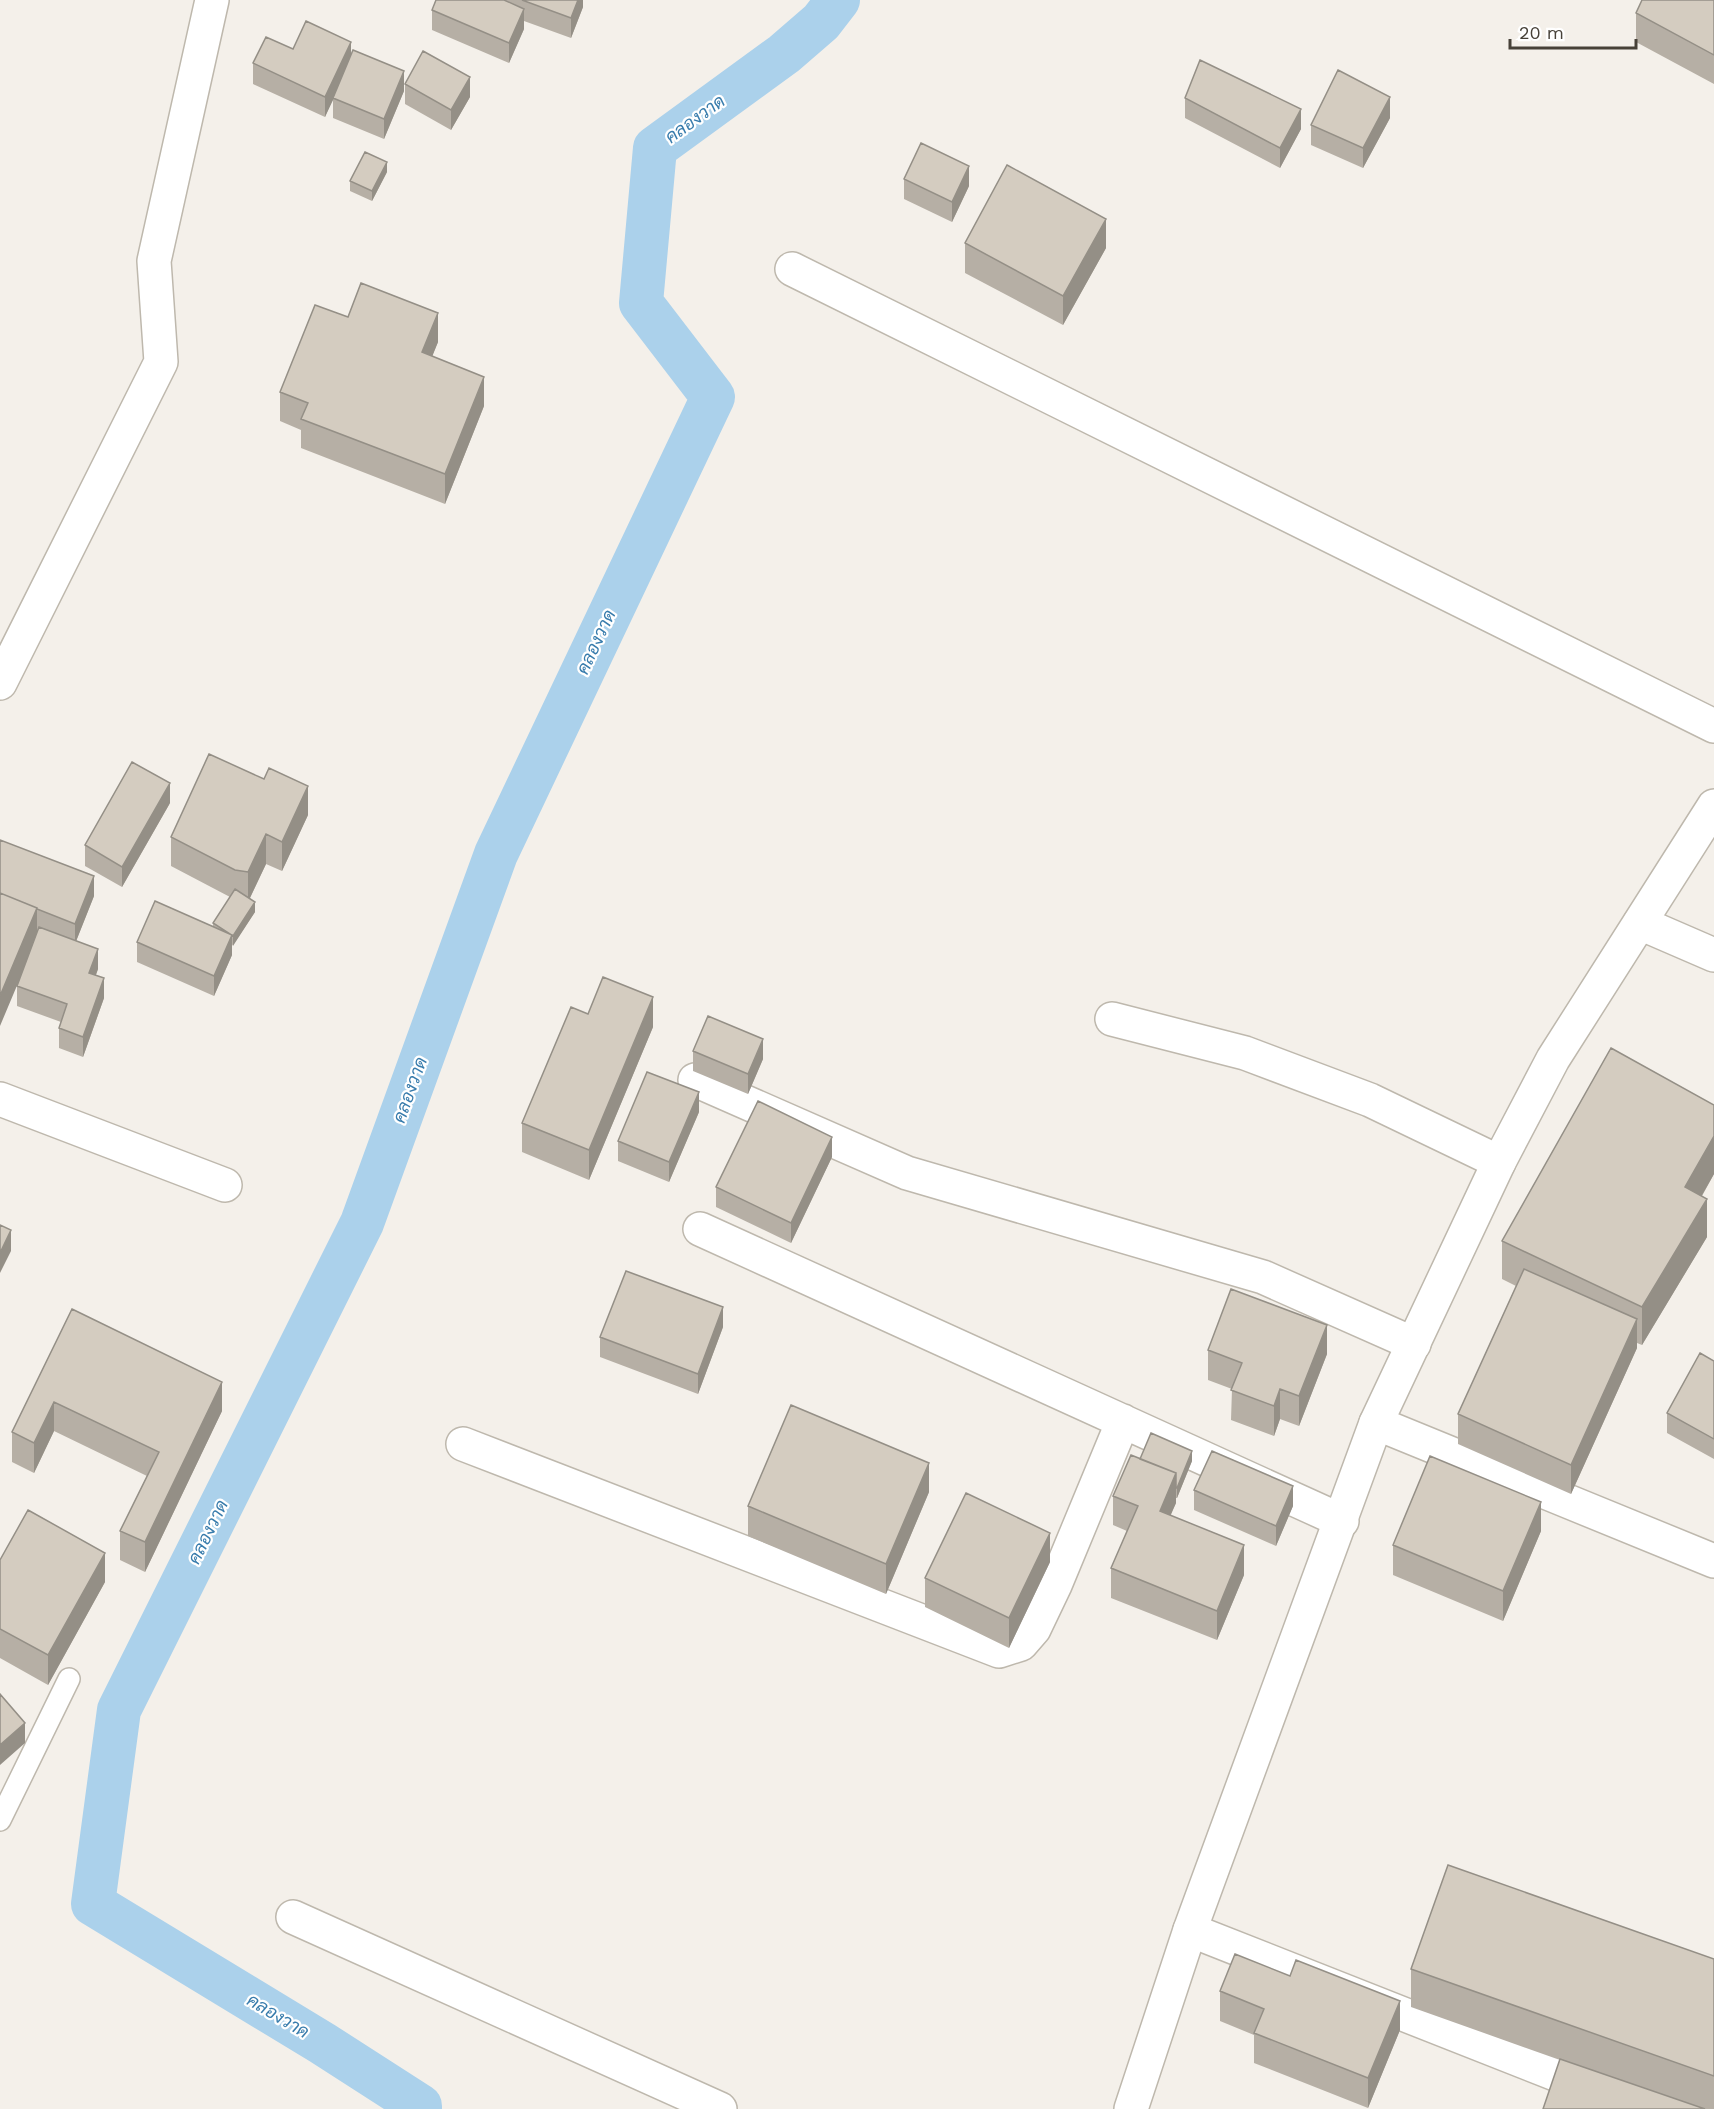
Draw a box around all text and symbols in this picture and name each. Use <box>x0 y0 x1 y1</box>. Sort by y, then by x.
scale bar <box>1510 12 1636 50</box>
text: 20 m <box>1519 22 1564 43</box>
water label: คลองวาด <box>661 90 729 147</box>
water label: คลองวาด <box>572 606 620 677</box>
water label: คลองวาด <box>388 1054 431 1126</box>
water label: คลองวาด <box>183 1496 232 1567</box>
water label: คลองวาด <box>243 1989 313 2042</box>

